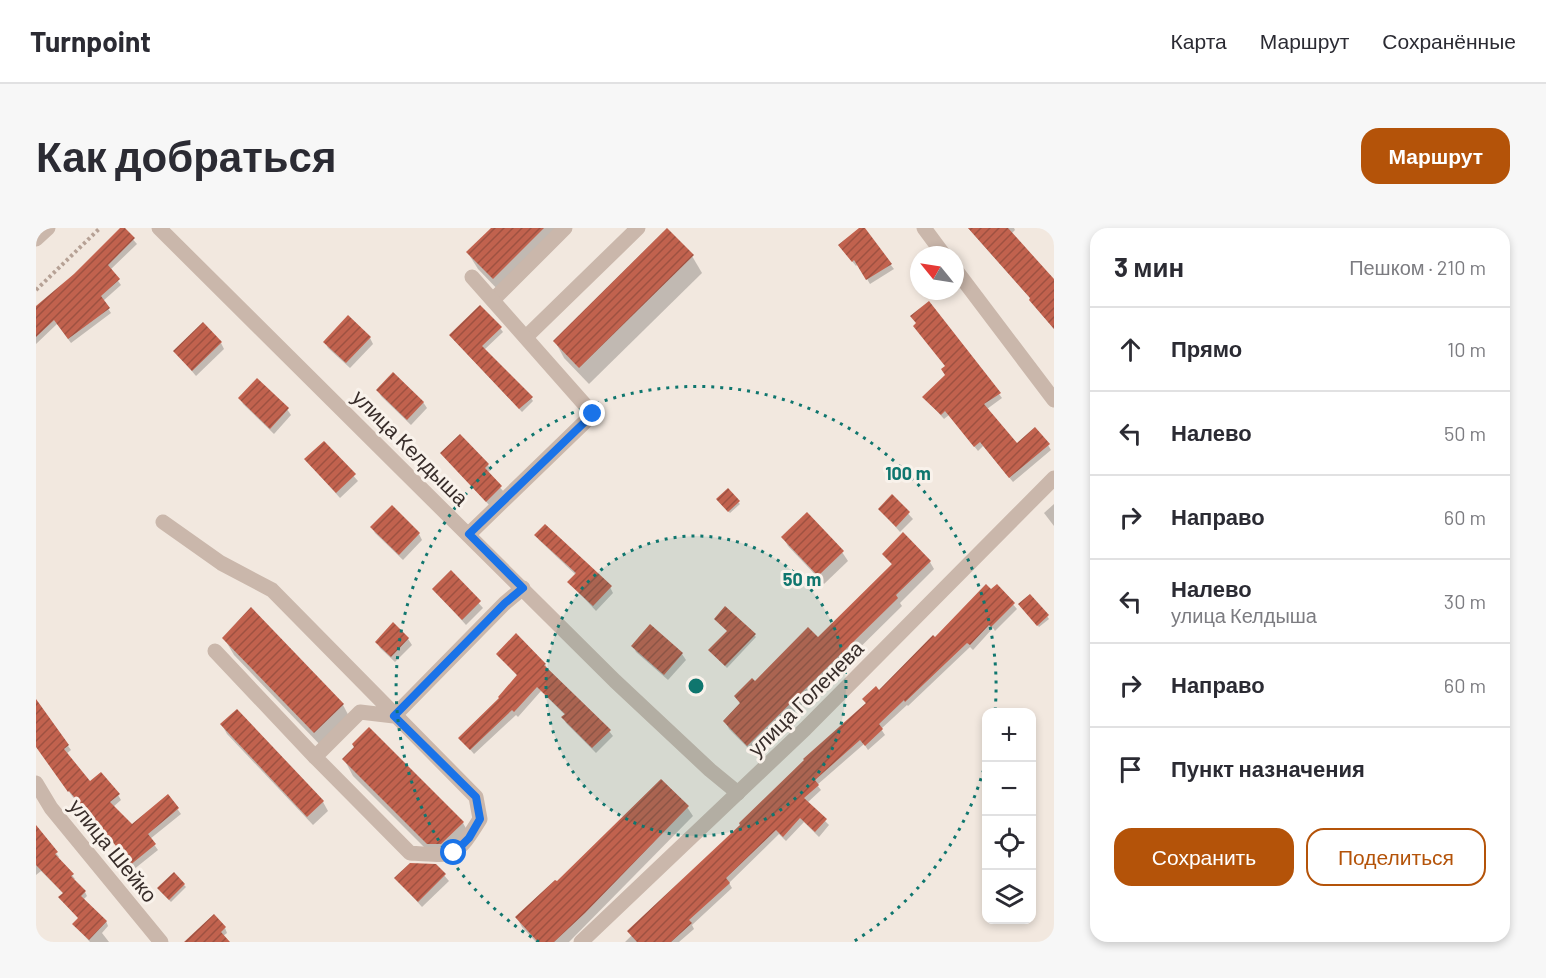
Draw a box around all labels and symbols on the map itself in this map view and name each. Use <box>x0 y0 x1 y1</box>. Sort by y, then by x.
north arrow <box>910 246 964 300</box>
street label: улица Келдыша <box>348 384 474 510</box>
route end <box>579 400 605 426</box>
text: 100 m <box>885 462 931 484</box>
text: 50 m <box>783 568 821 590</box>
street label: улица Голенева <box>742 635 868 761</box>
centre of rings <box>686 676 706 696</box>
street label: улица Шейко <box>65 793 163 907</box>
route start <box>440 839 466 865</box>

